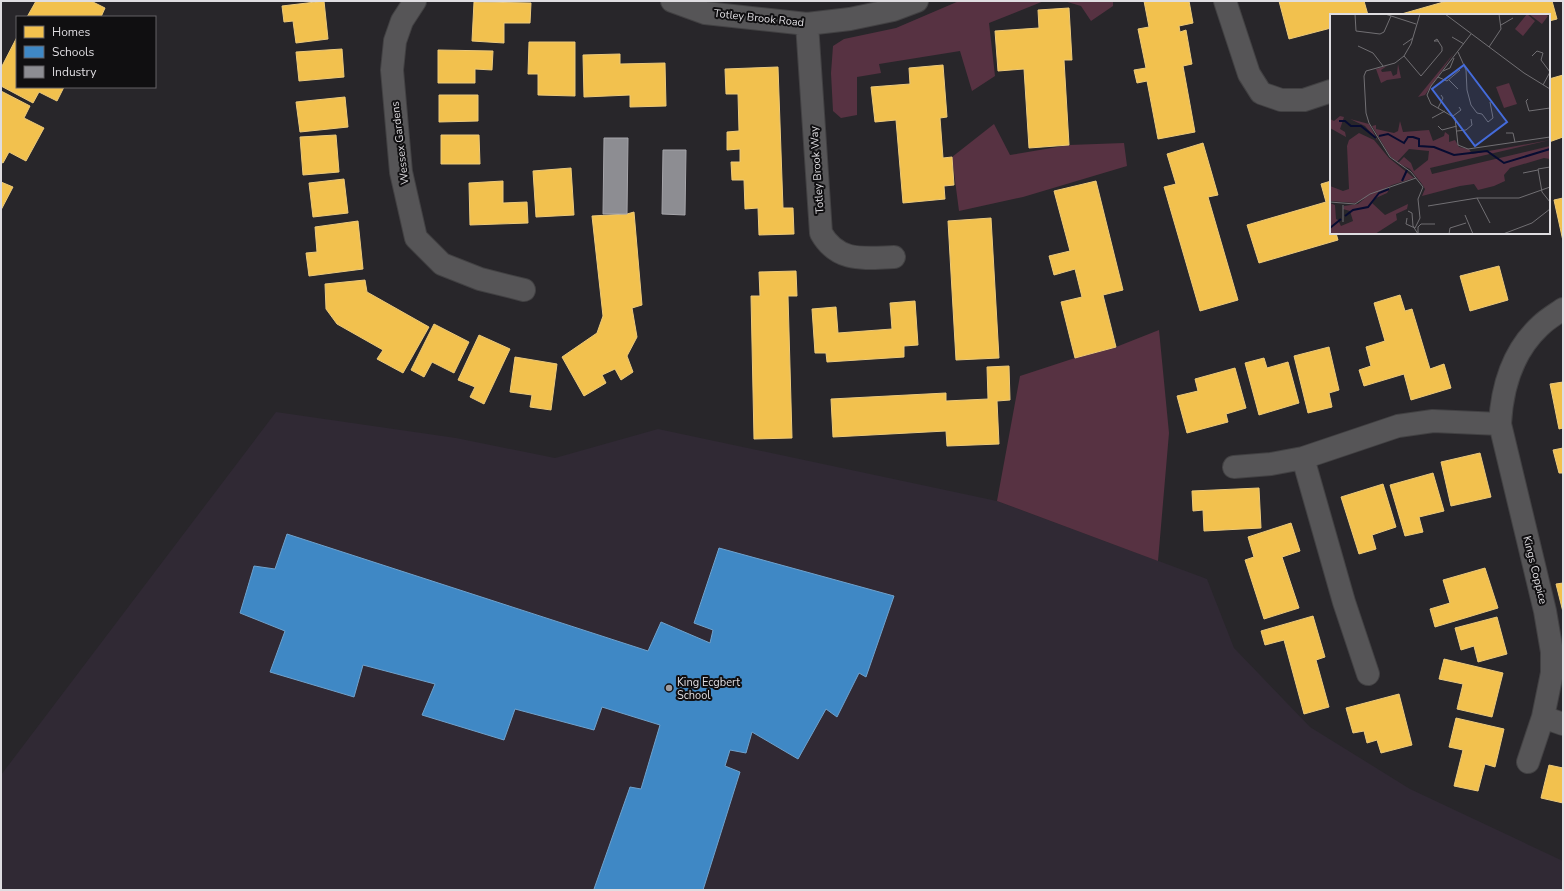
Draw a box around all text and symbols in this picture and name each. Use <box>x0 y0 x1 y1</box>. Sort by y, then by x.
street label: Totley Brook Road <box>713 6 805 30</box>
inset map <box>1330 14 1550 234</box>
legend <box>16 16 156 88</box>
text: Homes <box>52 24 90 40</box>
text: Schools <box>52 44 95 60</box>
text: Industry <box>52 64 97 80</box>
street label: Wessex Gardens <box>387 100 413 186</box>
street label: Totley Brook Way <box>806 125 828 214</box>
street label: Kings Coppice <box>1519 534 1551 606</box>
place label: King Ecgbert School <box>677 675 740 703</box>
marker: King Ecgbert School <box>664 683 674 693</box>

